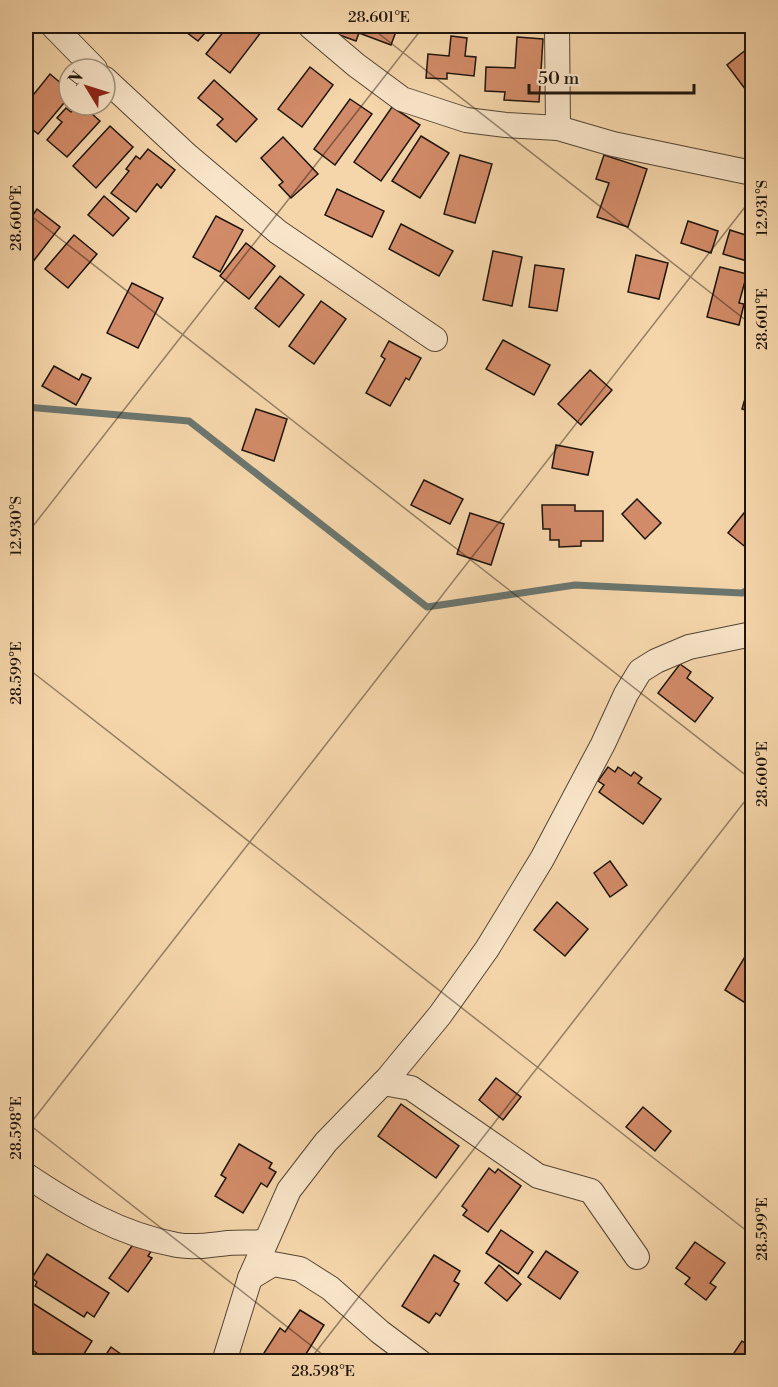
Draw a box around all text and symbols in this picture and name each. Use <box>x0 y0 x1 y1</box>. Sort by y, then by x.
text: 28.601°E <box>348 8 410 27</box>
north arrow <box>57 57 117 117</box>
scale bar <box>529 57 694 95</box>
text: N <box>64 67 88 90</box>
text: 50 m <box>538 67 580 90</box>
text: 12.931°S <box>753 180 772 236</box>
text: 28.600°E <box>7 185 26 251</box>
text: 28.601°E <box>753 288 772 350</box>
text: 12.930°S <box>7 496 26 556</box>
text: 28.599°E <box>7 641 26 705</box>
text: 28.600°E <box>753 741 772 807</box>
text: 28.598°E <box>7 1096 26 1160</box>
text: 28.599°E <box>753 1197 772 1261</box>
text: 28.598°E <box>291 1362 355 1381</box>

